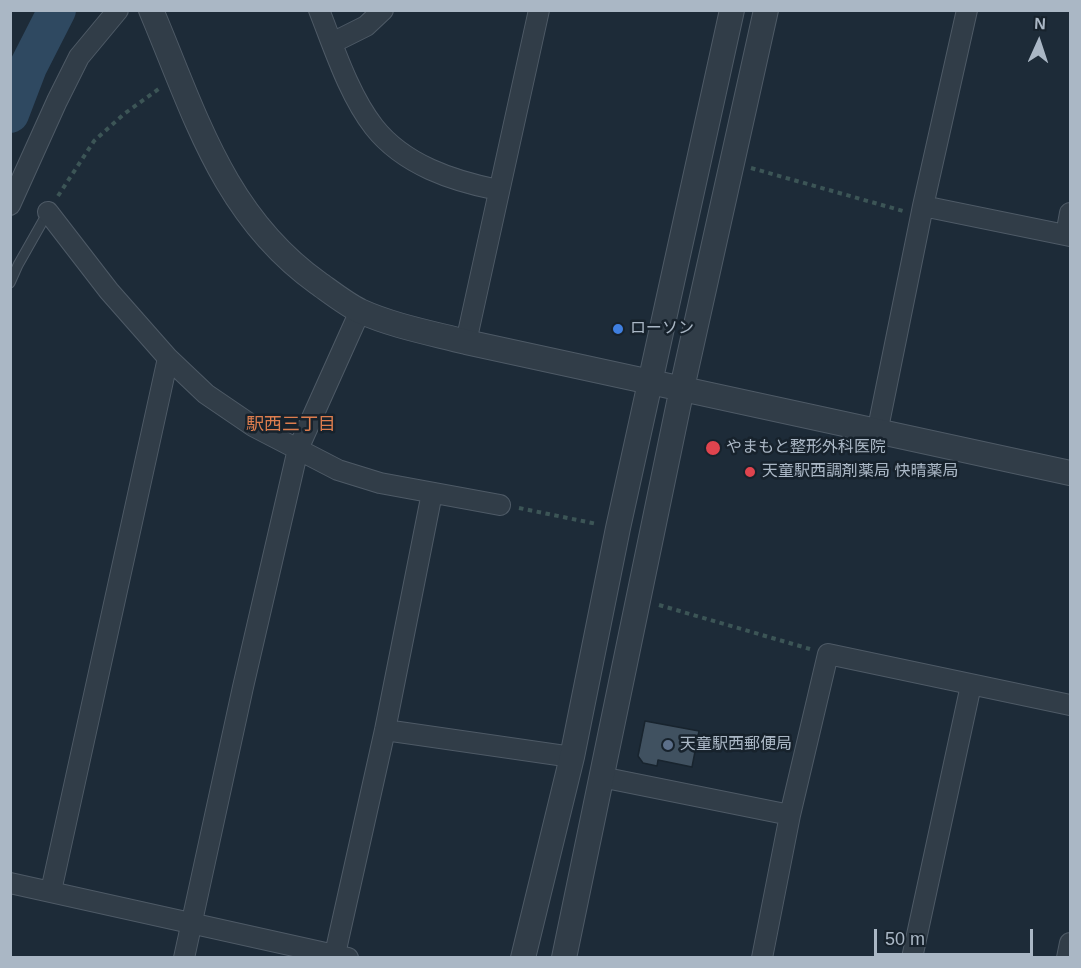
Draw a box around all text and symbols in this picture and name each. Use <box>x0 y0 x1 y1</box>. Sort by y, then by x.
north arrow <box>1009 12 1069 72</box>
text: N <box>1034 15 1046 32</box>
place label: ローソン <box>630 319 694 339</box>
marker: ローソン <box>611 322 625 336</box>
district label: 駅西三丁目 <box>246 414 336 436</box>
place label: やまもと整形外科医院 <box>726 438 886 458</box>
marker: やまもと整形外科医院 <box>704 439 722 457</box>
place label: 天童駅西調剤薬局 快晴薬局 <box>762 462 958 482</box>
marker: 天童駅西調剤薬局 快晴薬局 <box>743 465 757 479</box>
place label: 天童駅西郵便局 <box>680 735 792 755</box>
marker: 天童駅西郵便局 <box>661 738 675 752</box>
scale bar <box>877 917 1036 955</box>
text: 50 m <box>885 929 925 949</box>

